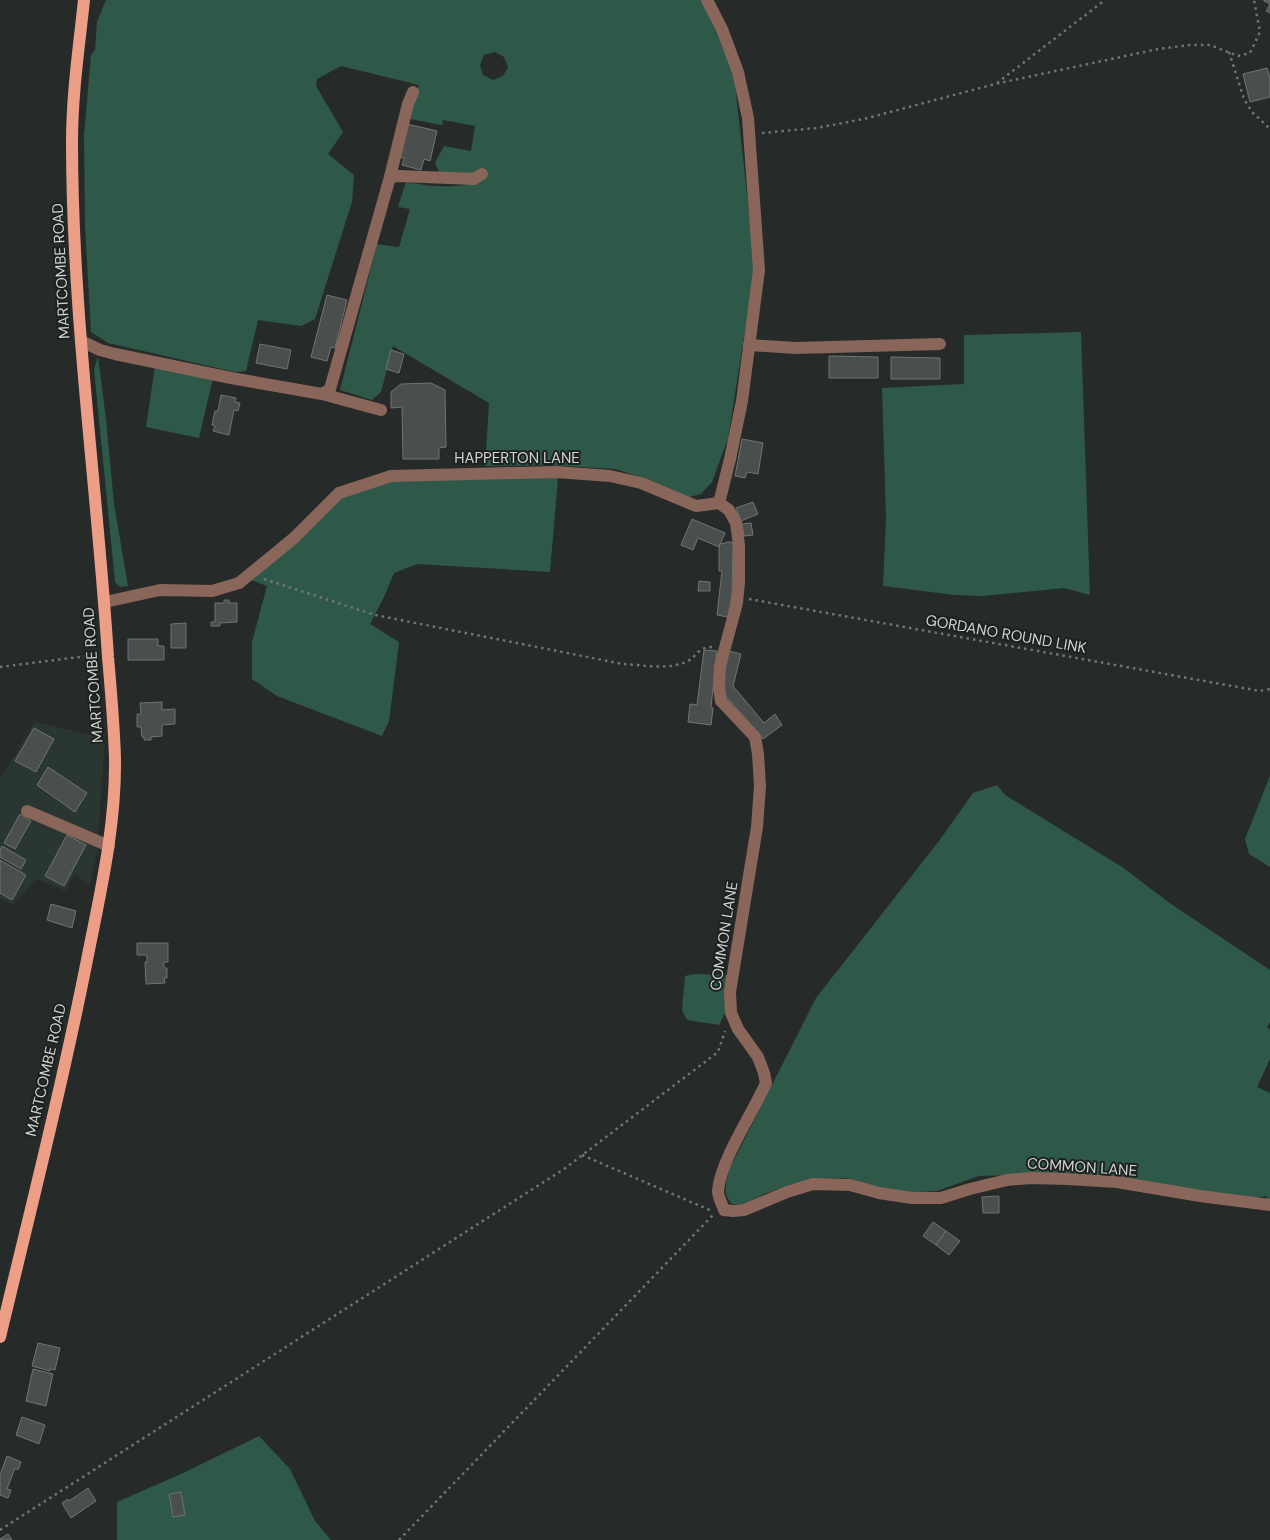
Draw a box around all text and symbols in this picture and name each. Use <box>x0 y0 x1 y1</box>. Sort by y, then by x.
street label: MARTCOMBE ROAD <box>47 203 75 339</box>
street label: HAPPERTON LANE <box>454 448 580 468</box>
street label: MARTCOMBE ROAD <box>78 607 108 743</box>
street label: GORDANO ROUND LINK <box>924 610 1088 658</box>
street label: COMMON LANE <box>705 880 743 992</box>
street label: MARTCOMBE ROAD <box>21 1002 71 1138</box>
street label: COMMON LANE <box>1026 1153 1138 1181</box>

